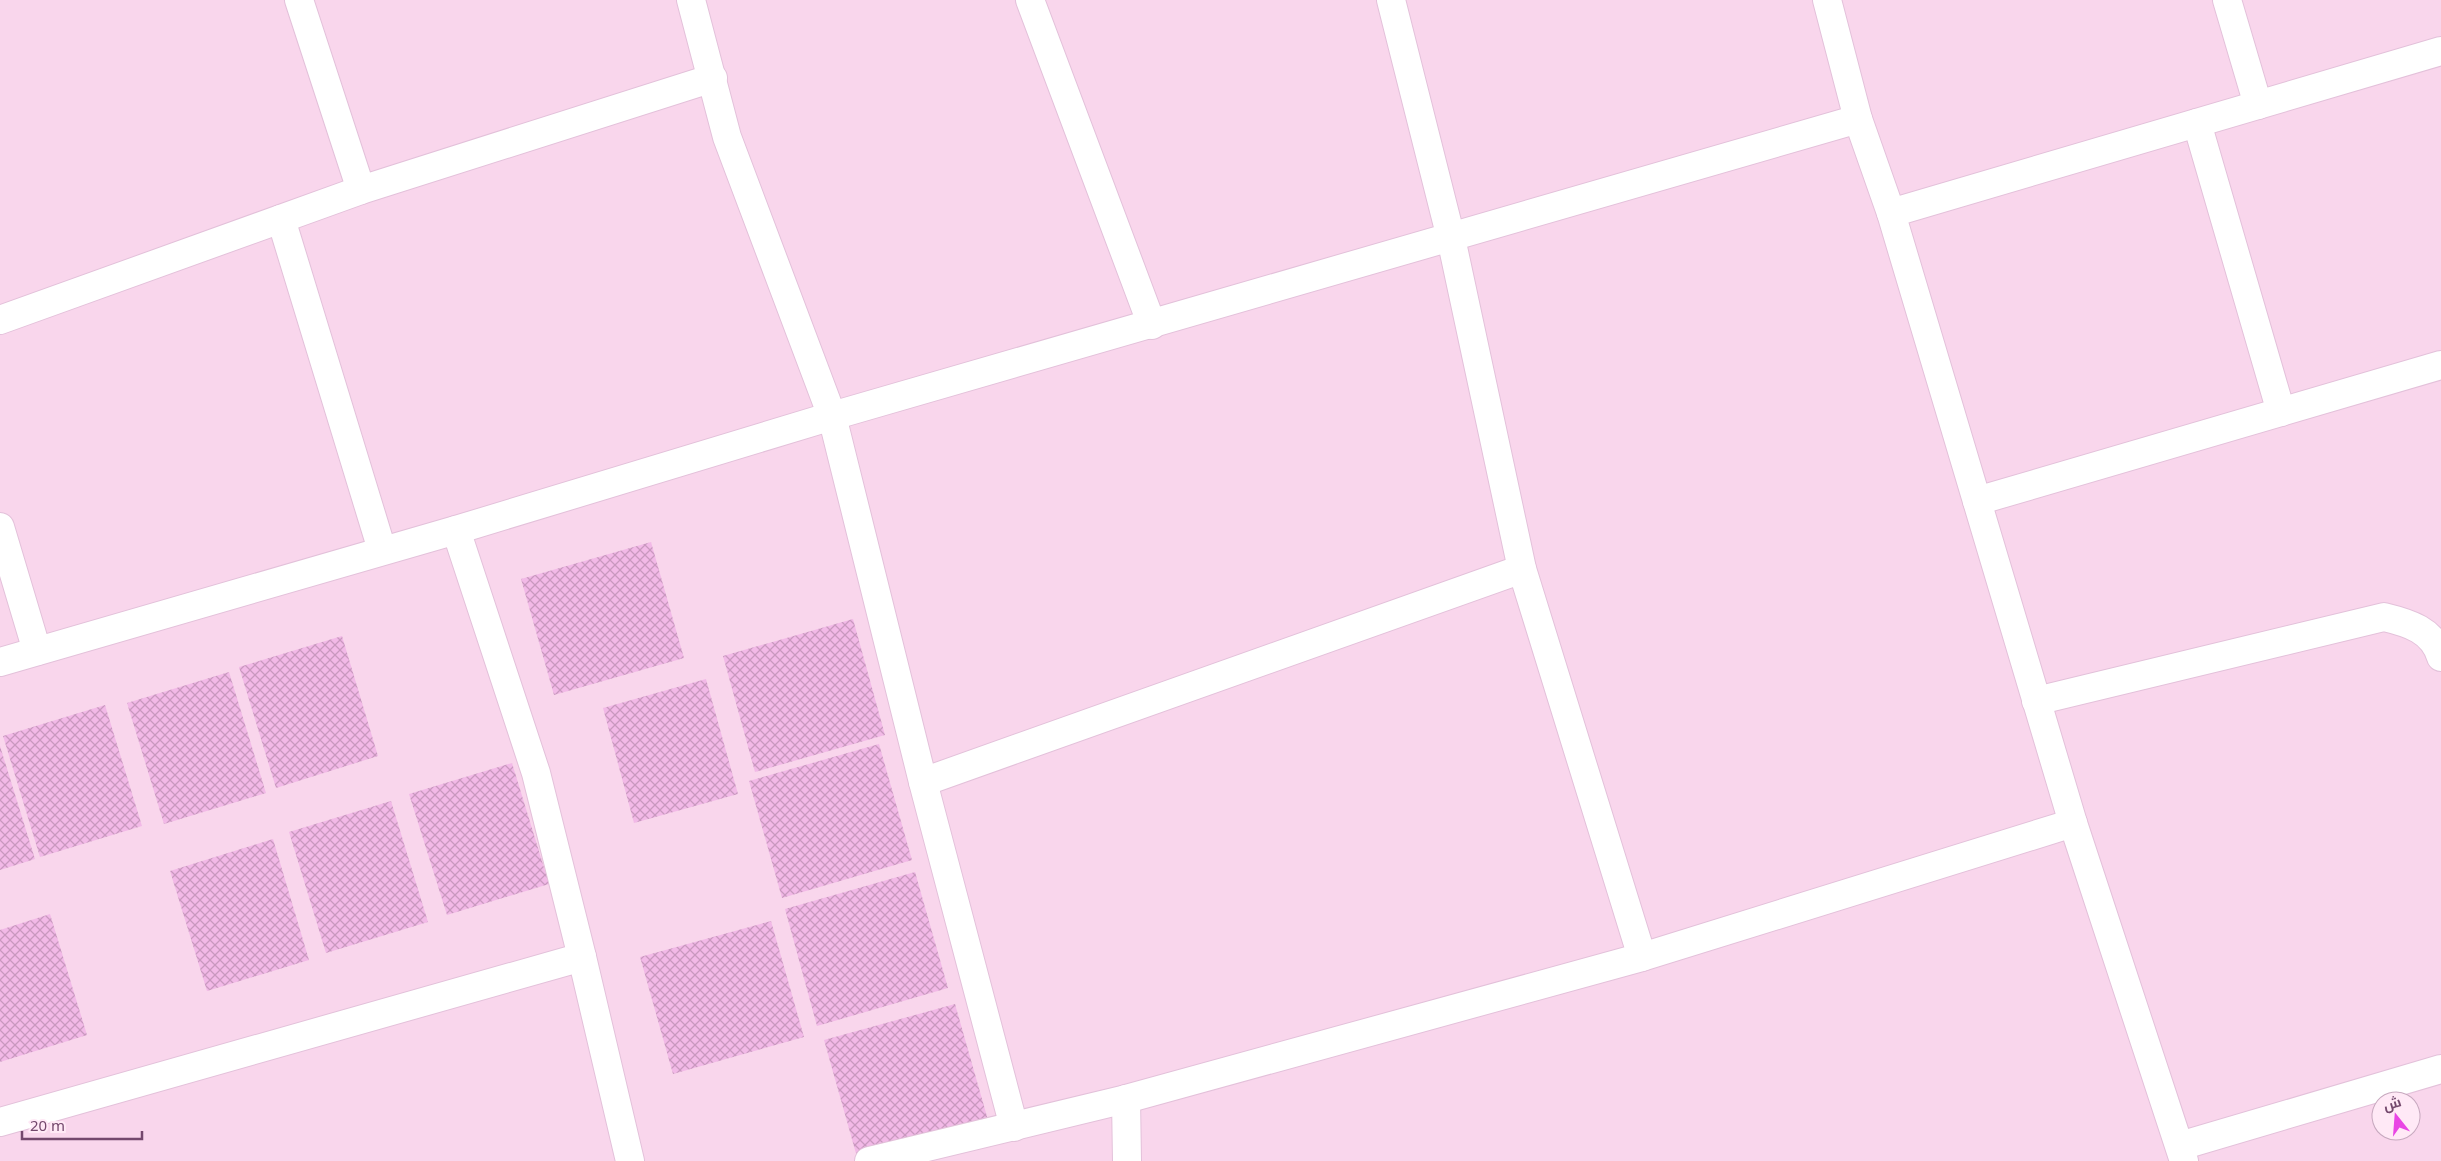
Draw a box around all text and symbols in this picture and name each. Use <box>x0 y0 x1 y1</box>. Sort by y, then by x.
north arrow <box>2371 1091 2421 1141</box>
text: ش <box>2381 1091 2403 1115</box>
scale bar <box>22 1108 142 1140</box>
text: 20 m <box>30 1115 65 1135</box>

